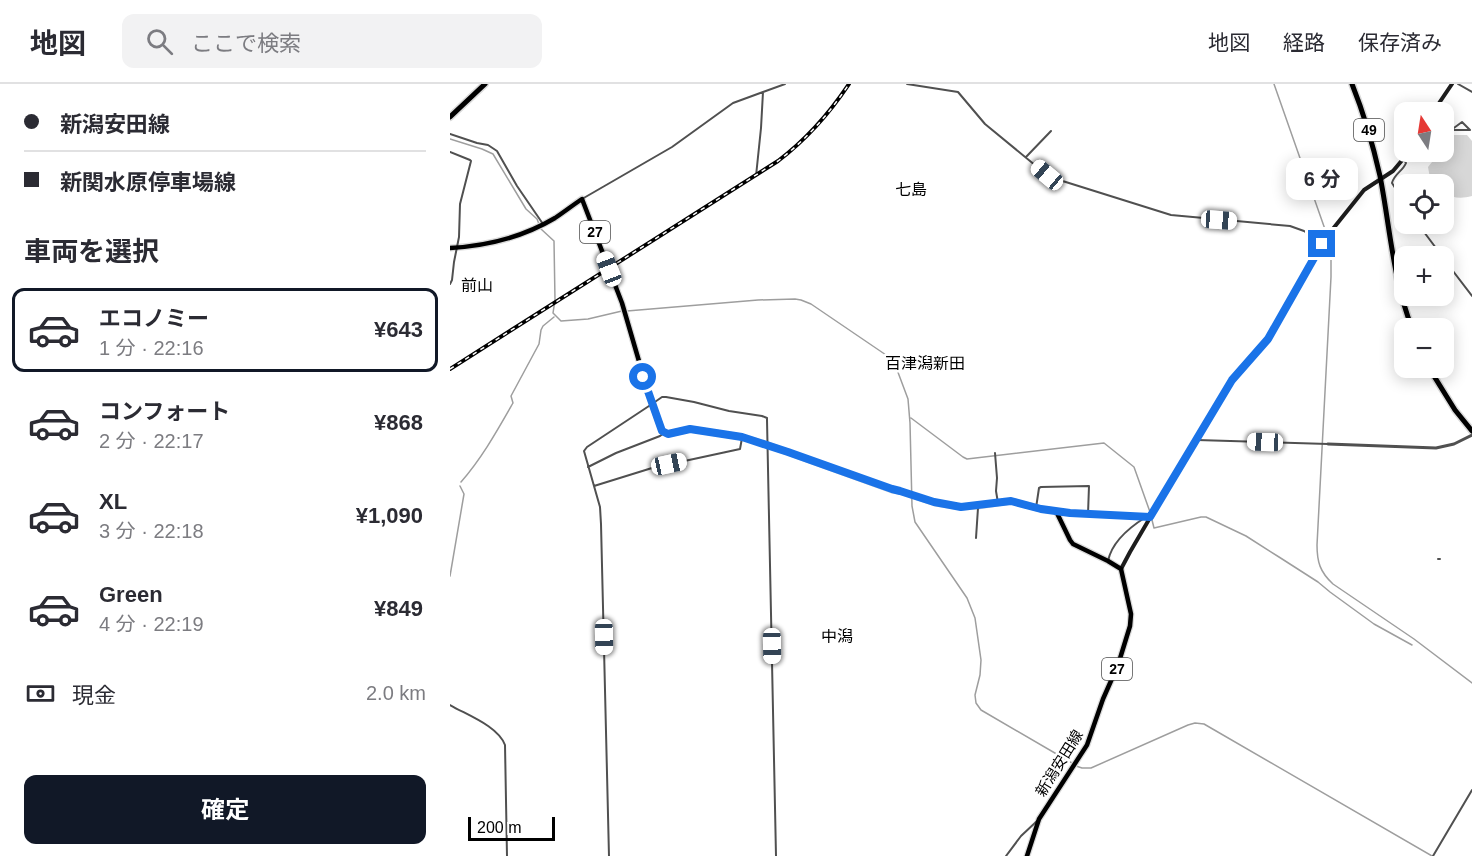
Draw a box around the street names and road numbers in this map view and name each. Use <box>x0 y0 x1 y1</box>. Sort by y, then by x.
road number: 49 <box>1354 119 1384 141</box>
road number: 27 <box>580 221 610 243</box>
road number: 27 <box>1102 658 1132 680</box>
street label: 新潟安田線 <box>1032 727 1086 799</box>

